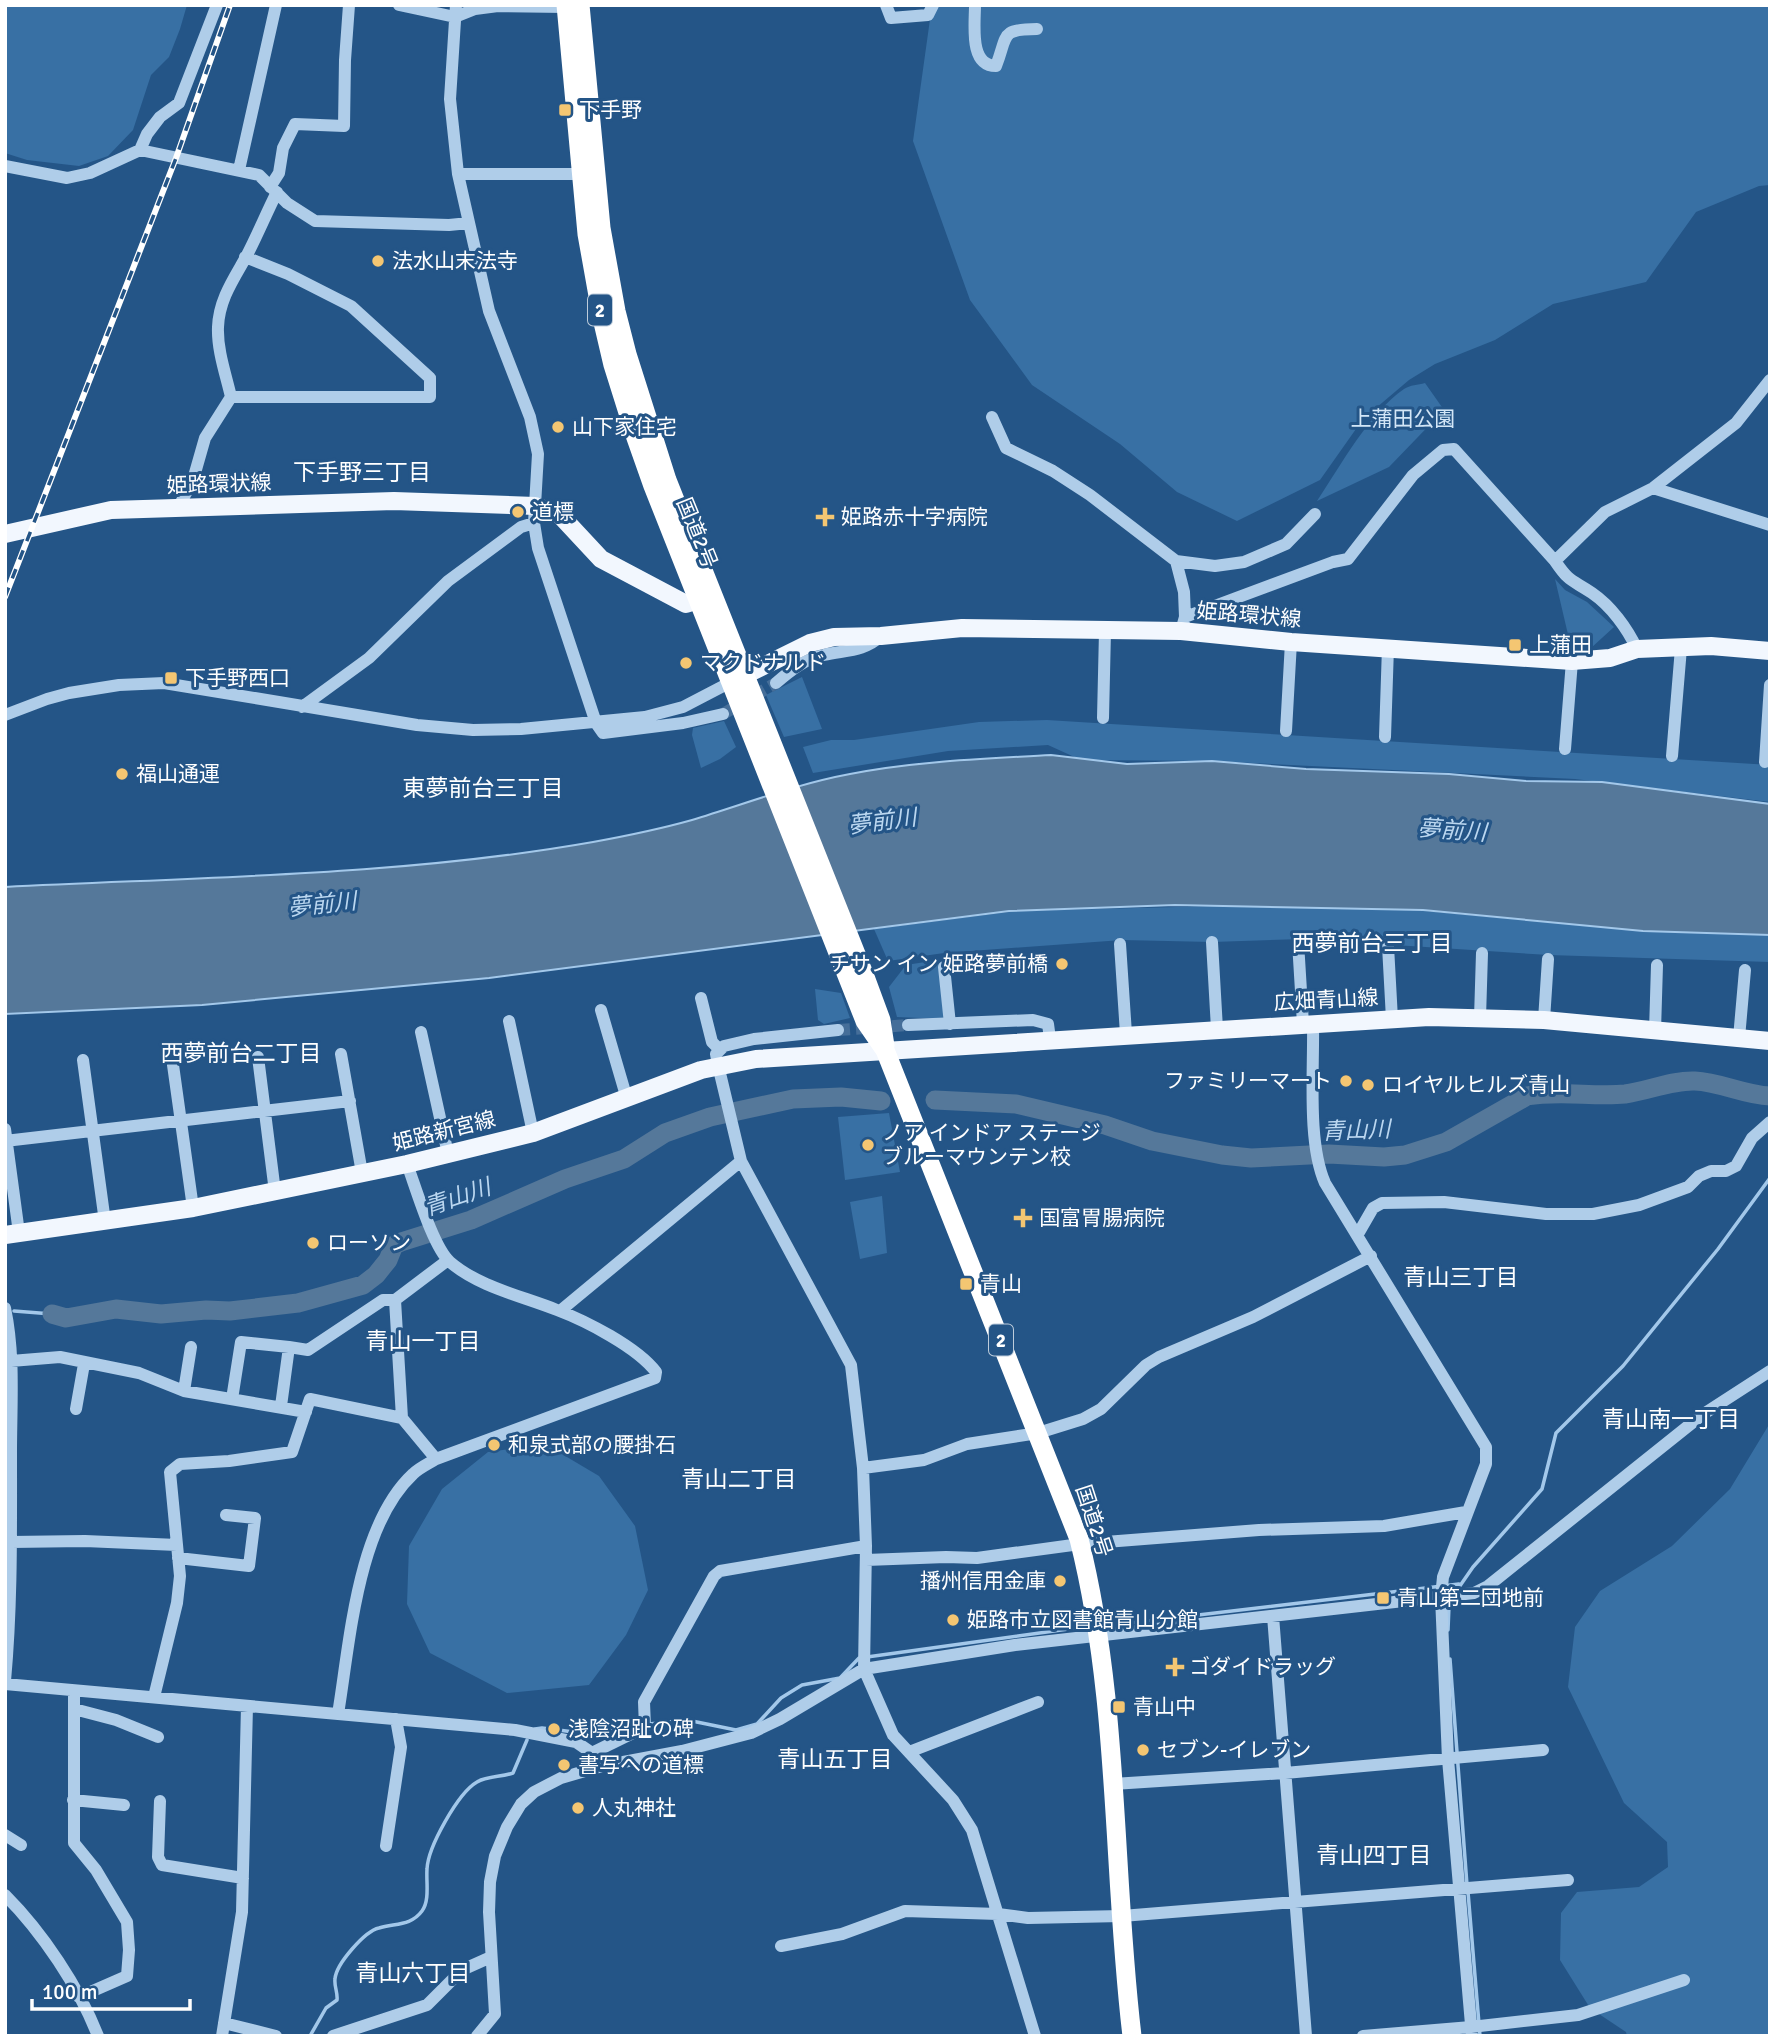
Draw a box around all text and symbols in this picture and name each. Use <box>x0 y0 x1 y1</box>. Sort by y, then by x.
place label: 下手野 <box>579 97 642 123</box>
marker: 下手野 <box>557 102 573 118</box>
place label: 法水山末法寺 <box>392 248 518 274</box>
marker: 法水山末法寺 <box>370 253 386 269</box>
road number: 2 <box>588 294 612 326</box>
park label: 上蒲田公園 <box>1351 406 1456 432</box>
place label: 山下家住宅 <box>572 414 677 440</box>
marker: 山下家住宅 <box>550 419 566 435</box>
district label: 下手野三丁目 <box>293 458 431 487</box>
street label: 姫路環状線 <box>166 469 272 499</box>
street label: 国道2号 <box>671 494 723 572</box>
place label: 道標 <box>532 499 574 525</box>
marker: 道標 <box>510 504 526 520</box>
place label: 姫路赤十字病院 <box>841 504 988 530</box>
marker: 姫路赤十字病院 <box>815 507 835 527</box>
street label: 姫路環状線 <box>1196 597 1302 633</box>
place label: 上蒲田 <box>1529 632 1592 658</box>
marker: 上蒲田 <box>1507 637 1523 653</box>
place label: マクドナルド <box>700 650 826 676</box>
marker: マクドナルド <box>678 655 694 671</box>
place label: 下手野西口 <box>185 665 290 691</box>
marker: 下手野西口 <box>163 670 179 686</box>
place label: 福山通運 <box>136 761 220 787</box>
marker: 福山通運 <box>114 766 130 782</box>
district label: 東夢前台三丁目 <box>403 774 564 803</box>
water label: 夢前川 <box>846 803 921 840</box>
water label: 夢前川 <box>1417 814 1490 848</box>
water label: 夢前川 <box>286 886 361 923</box>
district label: 西夢前台三丁目 <box>1292 929 1453 958</box>
place label: チサン イン 姫路夢前橋 <box>829 951 1048 977</box>
marker: チサン イン 姫路夢前橋 <box>1054 956 1070 972</box>
street label: 広畑青山線 <box>1273 984 1379 1016</box>
district label: 西夢前台二丁目 <box>161 1039 322 1068</box>
place label: ファミリーマート <box>1164 1068 1332 1094</box>
place label: ロイヤルヒルズ青山 <box>1382 1072 1570 1098</box>
marker: ファミリーマート <box>1338 1073 1354 1089</box>
marker: ロイヤルヒルズ青山 <box>1360 1077 1376 1093</box>
street label: 姫路新宮線 <box>390 1106 498 1156</box>
water label: 青山川 <box>1321 1115 1394 1146</box>
place label: ノア インドア ステージ ブルーマウンテン校 <box>882 1120 1101 1170</box>
marker: ノア インドア ステージ ブルーマウンテン校 <box>860 1137 876 1153</box>
water label: 青山川 <box>420 1172 497 1222</box>
place label: 国富胃腸病院 <box>1039 1205 1165 1231</box>
marker: 国富胃腸病院 <box>1013 1208 1033 1228</box>
place label: ローソン <box>327 1230 411 1256</box>
marker: ローソン <box>305 1235 321 1251</box>
district label: 青山三丁目 <box>1404 1263 1519 1292</box>
place label: 青山 <box>980 1271 1022 1297</box>
marker: 青山 <box>958 1276 974 1292</box>
road number: 2 <box>989 1324 1013 1356</box>
district label: 青山一丁目 <box>366 1327 481 1356</box>
district label: 青山南一丁目 <box>1602 1405 1740 1434</box>
place label: 和泉式部の腰掛石 <box>508 1432 676 1458</box>
marker: 和泉式部の腰掛石 <box>486 1437 502 1453</box>
district label: 青山二丁目 <box>682 1465 797 1494</box>
street label: 国道2号 <box>1070 1482 1118 1560</box>
place label: 播州信用金庫 <box>920 1568 1046 1594</box>
marker: 播州信用金庫 <box>1052 1573 1068 1589</box>
place label: 青山第二団地前 <box>1397 1585 1544 1611</box>
marker: 青山第二団地前 <box>1375 1590 1391 1606</box>
place label: 姫路市立図書館青山分館 <box>967 1607 1198 1633</box>
marker: 姫路市立図書館青山分館 <box>945 1612 961 1628</box>
place label: ゴダイドラッグ <box>1189 1654 1336 1680</box>
marker: ゴダイドラッグ <box>1167 1659 1183 1675</box>
place label: 青山中 <box>1133 1694 1196 1720</box>
marker: 青山中 <box>1111 1699 1127 1715</box>
place label: 浅陰沼趾の碑 <box>568 1716 694 1742</box>
marker: 浅陰沼趾の碑 <box>546 1721 562 1737</box>
place label: セブン-イレブン <box>1157 1737 1311 1763</box>
marker: セブン-イレブン <box>1135 1742 1151 1758</box>
district label: 青山五丁目 <box>778 1745 893 1774</box>
place label: 書写への道標 <box>578 1752 704 1778</box>
marker: 書写への道標 <box>556 1757 572 1773</box>
place label: 人丸神社 <box>592 1795 676 1821</box>
marker: 人丸神社 <box>570 1800 586 1816</box>
district label: 青山四丁目 <box>1317 1841 1432 1870</box>
district label: 青山六丁目 <box>356 1959 471 1988</box>
scale bar <box>32 1968 189 2012</box>
text: 100 m <box>42 1979 97 2005</box>

